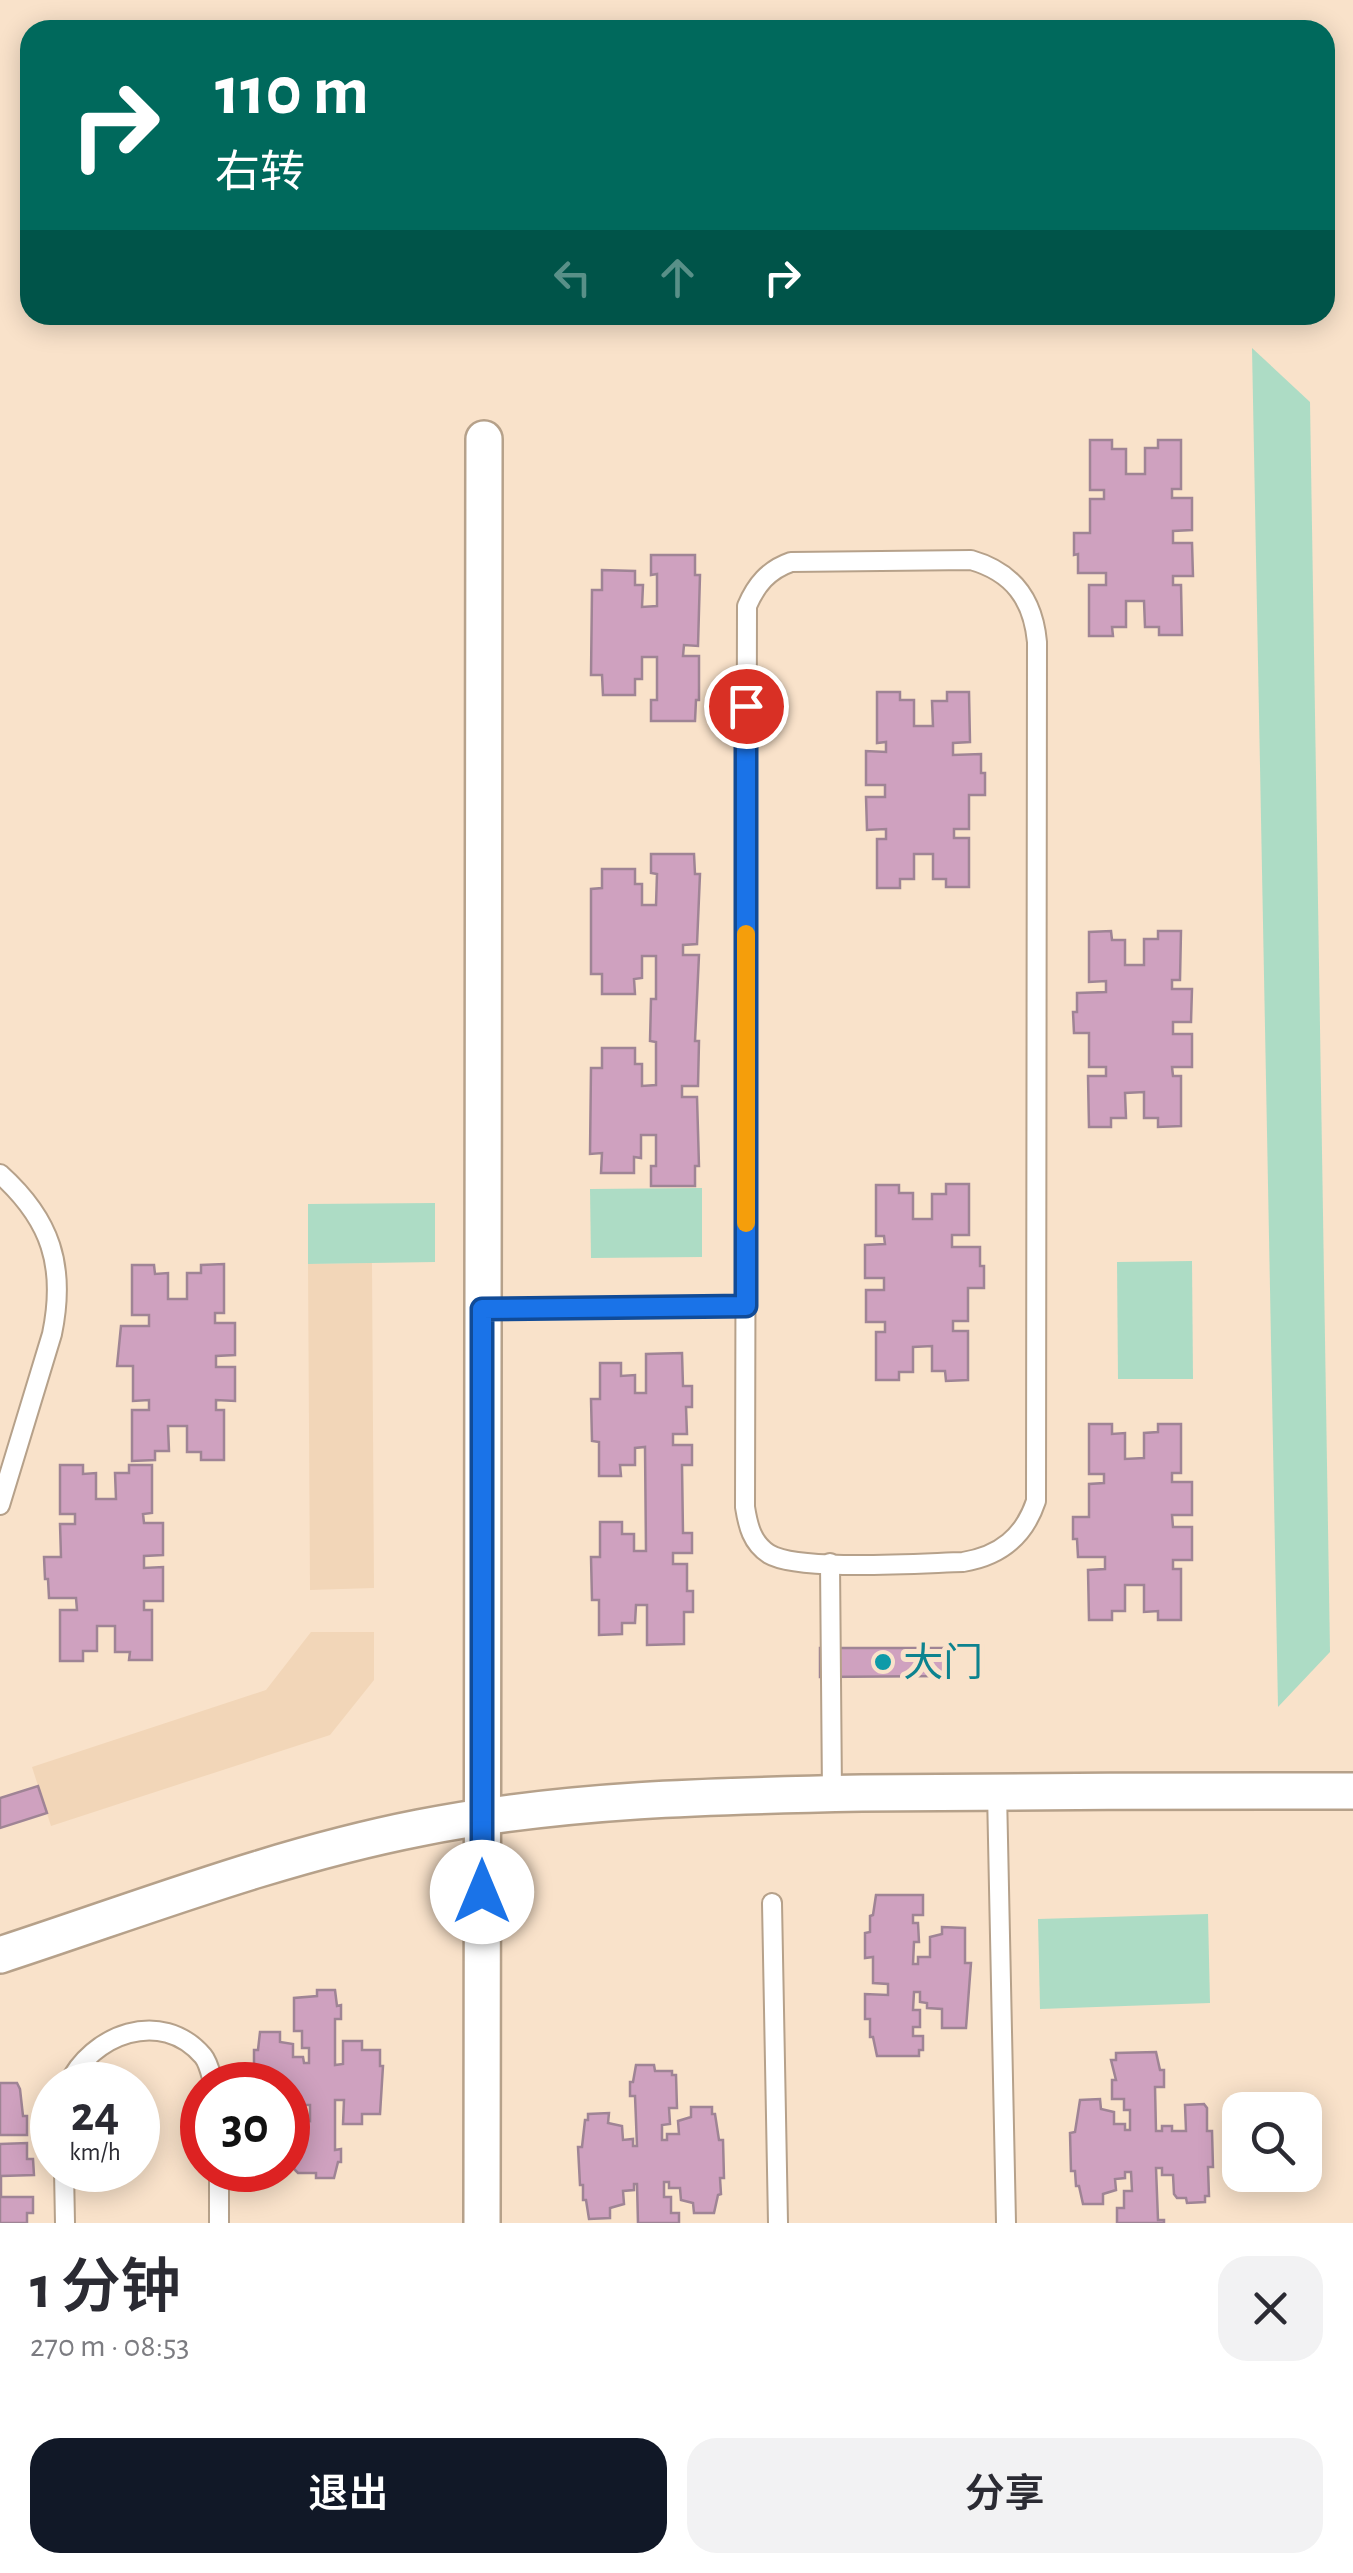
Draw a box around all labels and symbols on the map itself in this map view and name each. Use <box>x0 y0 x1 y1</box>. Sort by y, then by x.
pin <box>704 664 789 749</box>
place label: 大门 <box>903 1642 983 1684</box>
marker: 大门 <box>872 1651 894 1673</box>
position arrow <box>430 1840 534 1944</box>
speed limit sign: 30 <box>180 2062 310 2192</box>

